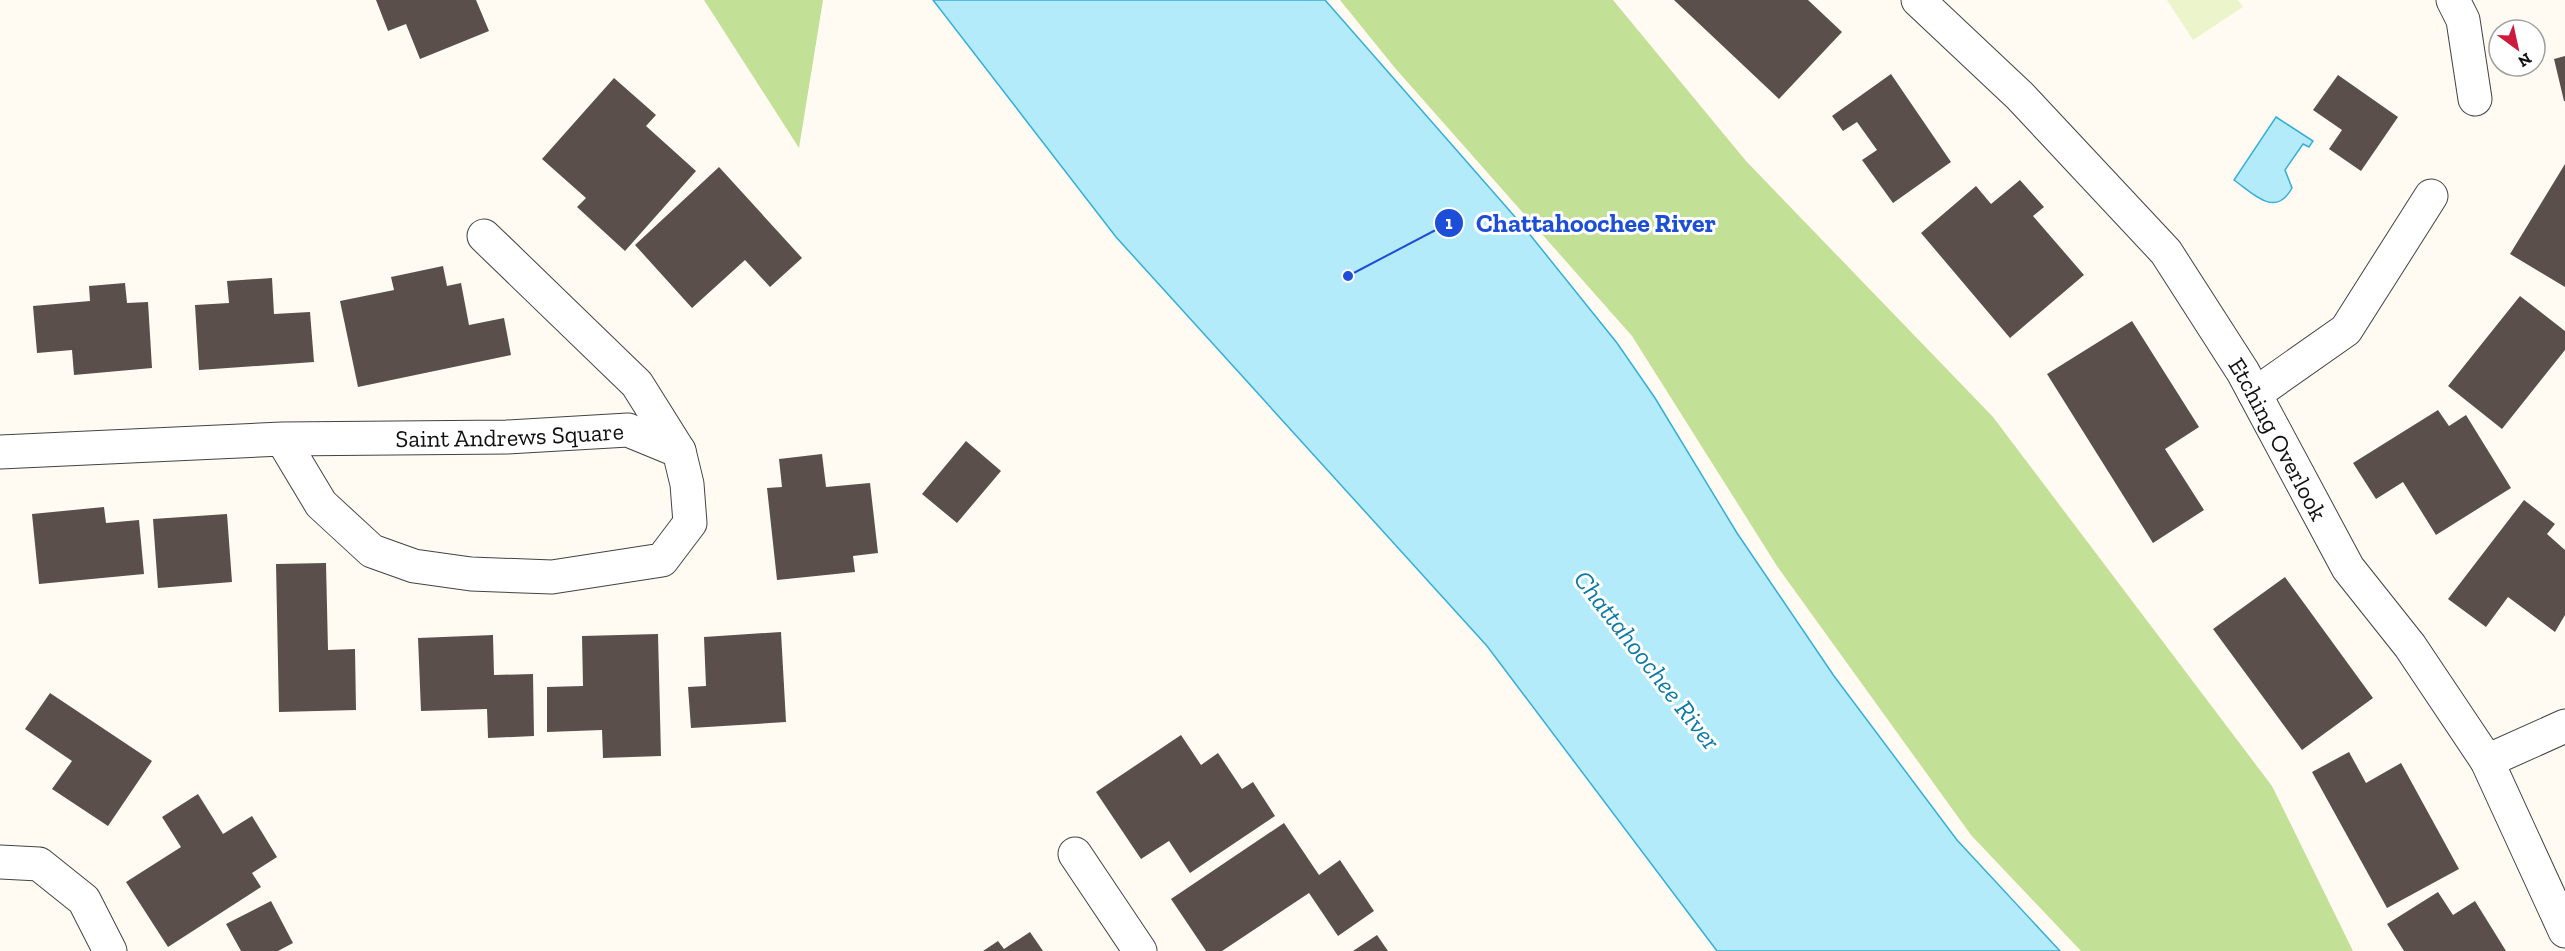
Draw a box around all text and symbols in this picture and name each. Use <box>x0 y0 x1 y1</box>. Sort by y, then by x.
north arrow <box>2487 18 2547 78</box>
text: N <box>2515 49 2535 71</box>
callout: Chattahoochee River <box>1434 201 1728 245</box>
text: Chattahoochee River <box>1476 207 1716 239</box>
text: 1 <box>1445 212 1453 234</box>
street label: Etching Overlook <box>2223 352 2334 526</box>
street label: Saint Andrews Square <box>395 416 625 452</box>
water label: Chattahoochee River <box>1567 564 1727 756</box>

